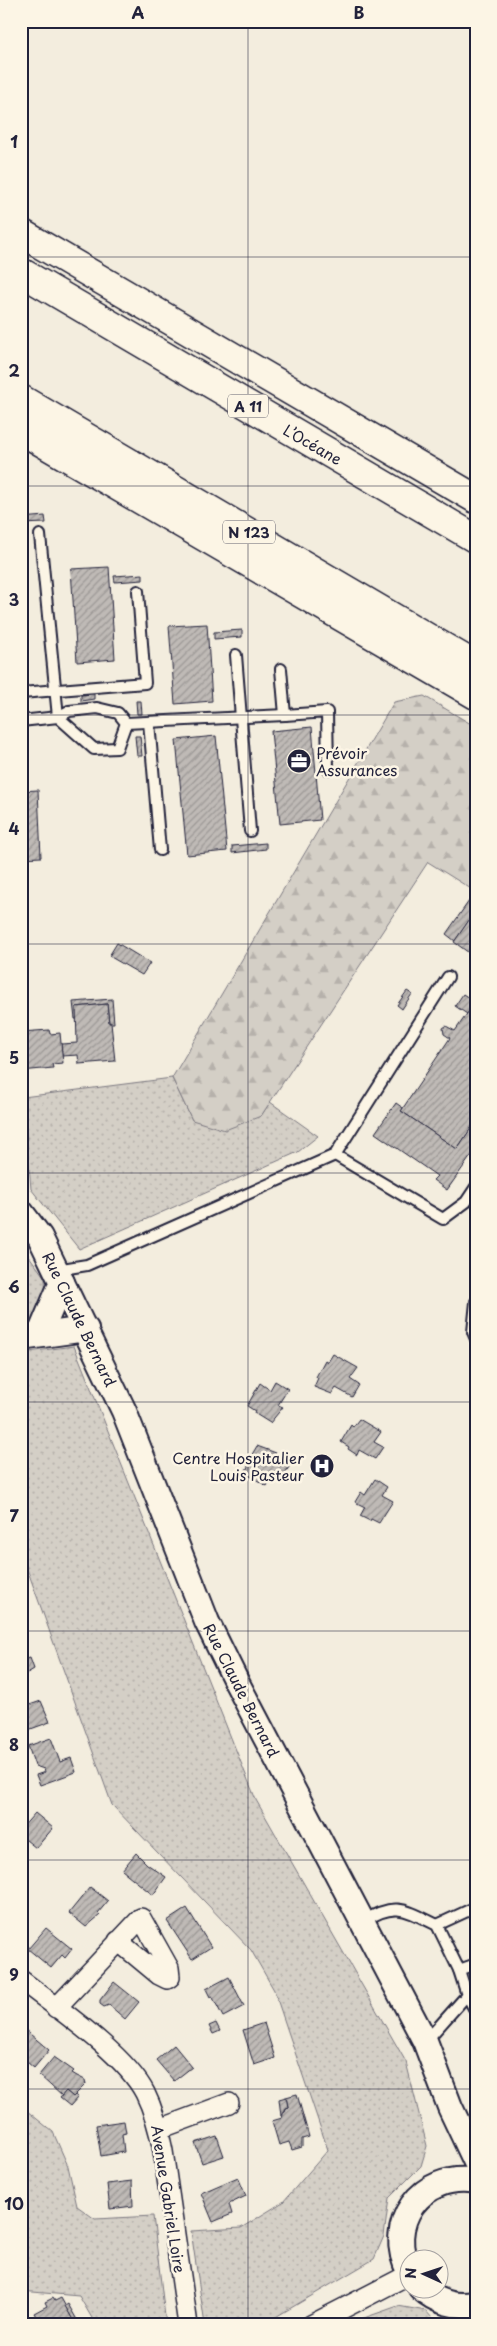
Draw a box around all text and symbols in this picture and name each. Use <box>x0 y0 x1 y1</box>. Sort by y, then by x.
text: A <box>132 0 145 24</box>
text: B <box>354 0 365 24</box>
text: 1 <box>10 129 18 153</box>
text: 2 <box>8 358 20 382</box>
road number: A 11 <box>228 394 268 418</box>
street label: L’Océane <box>279 418 347 470</box>
road number: N 123 <box>223 520 275 544</box>
text: 3 <box>9 587 19 611</box>
place label: Prévoir Assurances <box>316 741 397 781</box>
office icon: Prévoir Assurances <box>286 748 312 774</box>
text: 4 <box>9 816 20 840</box>
text: 5 <box>9 1045 19 1069</box>
street label: Rue Claude Bernard <box>37 1248 123 1390</box>
text: 6 <box>8 1274 20 1298</box>
place label: Centre Hospitalier Louis Pasteur <box>172 1446 305 1486</box>
hospital icon: Centre Hospitalier Louis Pasteur <box>309 1453 335 1479</box>
text: 7 <box>9 1503 19 1527</box>
street label: Rue Claude Bernard <box>198 1619 286 1761</box>
text: 8 <box>9 1732 19 1756</box>
text: 9 <box>9 1962 19 1986</box>
street label: Avenue Gabriel Loire <box>146 2124 192 2275</box>
text: 10 <box>4 2191 24 2215</box>
north arrow <box>400 2248 450 2298</box>
text: N <box>400 2267 421 2279</box>

